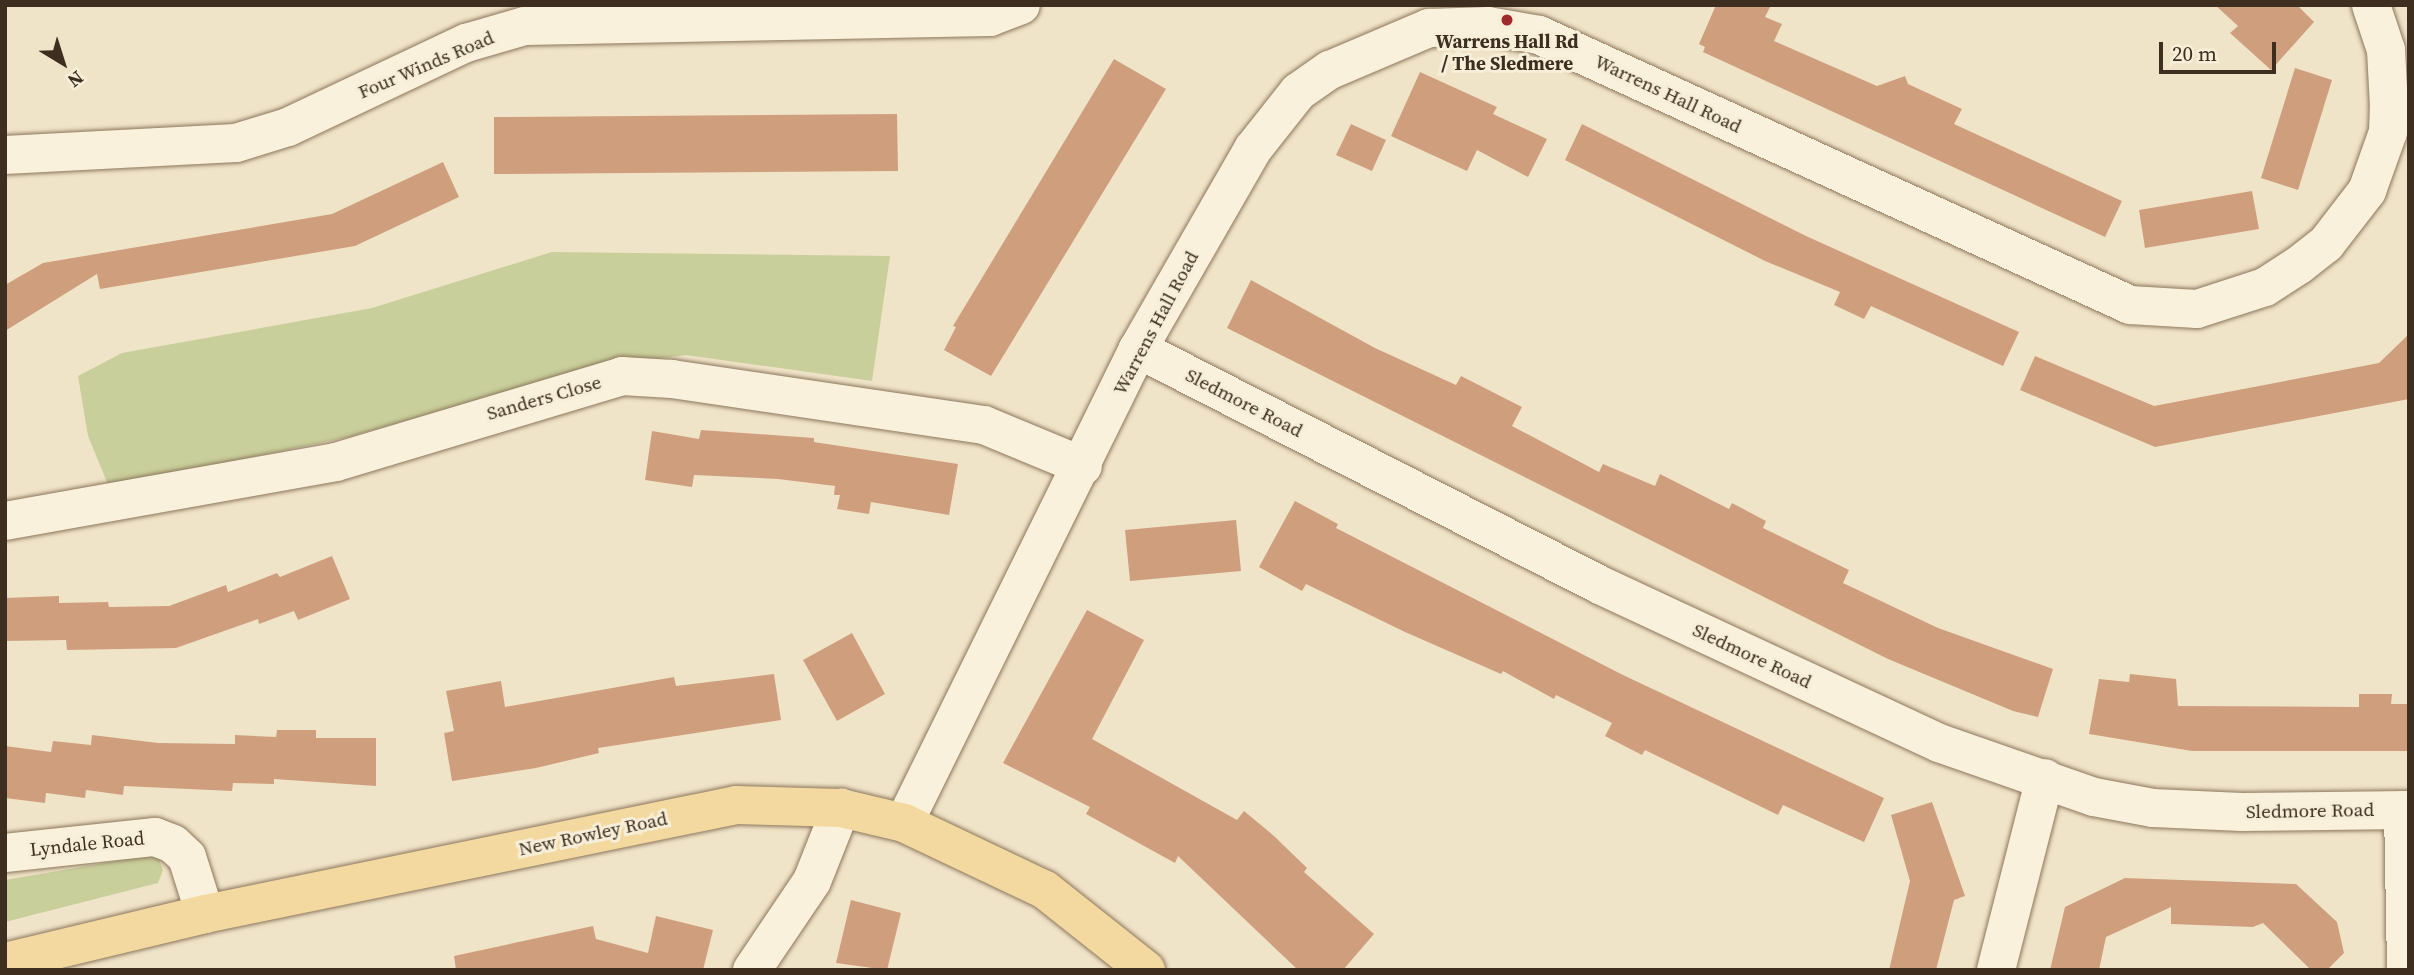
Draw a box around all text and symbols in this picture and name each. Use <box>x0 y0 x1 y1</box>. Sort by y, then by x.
marker: Warrens Hall Rd / The Sledmere <box>1499 12 1515 28</box>
street label: Four Winds Road <box>355 26 497 104</box>
north arrow <box>28 28 98 98</box>
scale bar <box>2162 28 2279 72</box>
place label: Warrens Hall Rd / The Sledmere <box>1435 31 1579 75</box>
text: 20 m <box>2172 39 2217 68</box>
street label: Warrens Hall Road <box>1591 50 1745 138</box>
text: N <box>62 65 89 94</box>
street label: Warrens Hall Road <box>1109 247 1203 399</box>
street label: Sledmore Road <box>1182 364 1306 442</box>
street label: Sanders Close <box>484 371 604 425</box>
street label: Sledmore Road <box>1689 619 1815 693</box>
street label: Sledmore Road <box>2246 798 2374 824</box>
street label: New Rowley Road <box>517 807 669 861</box>
street label: Lyndale Road <box>29 827 145 861</box>

